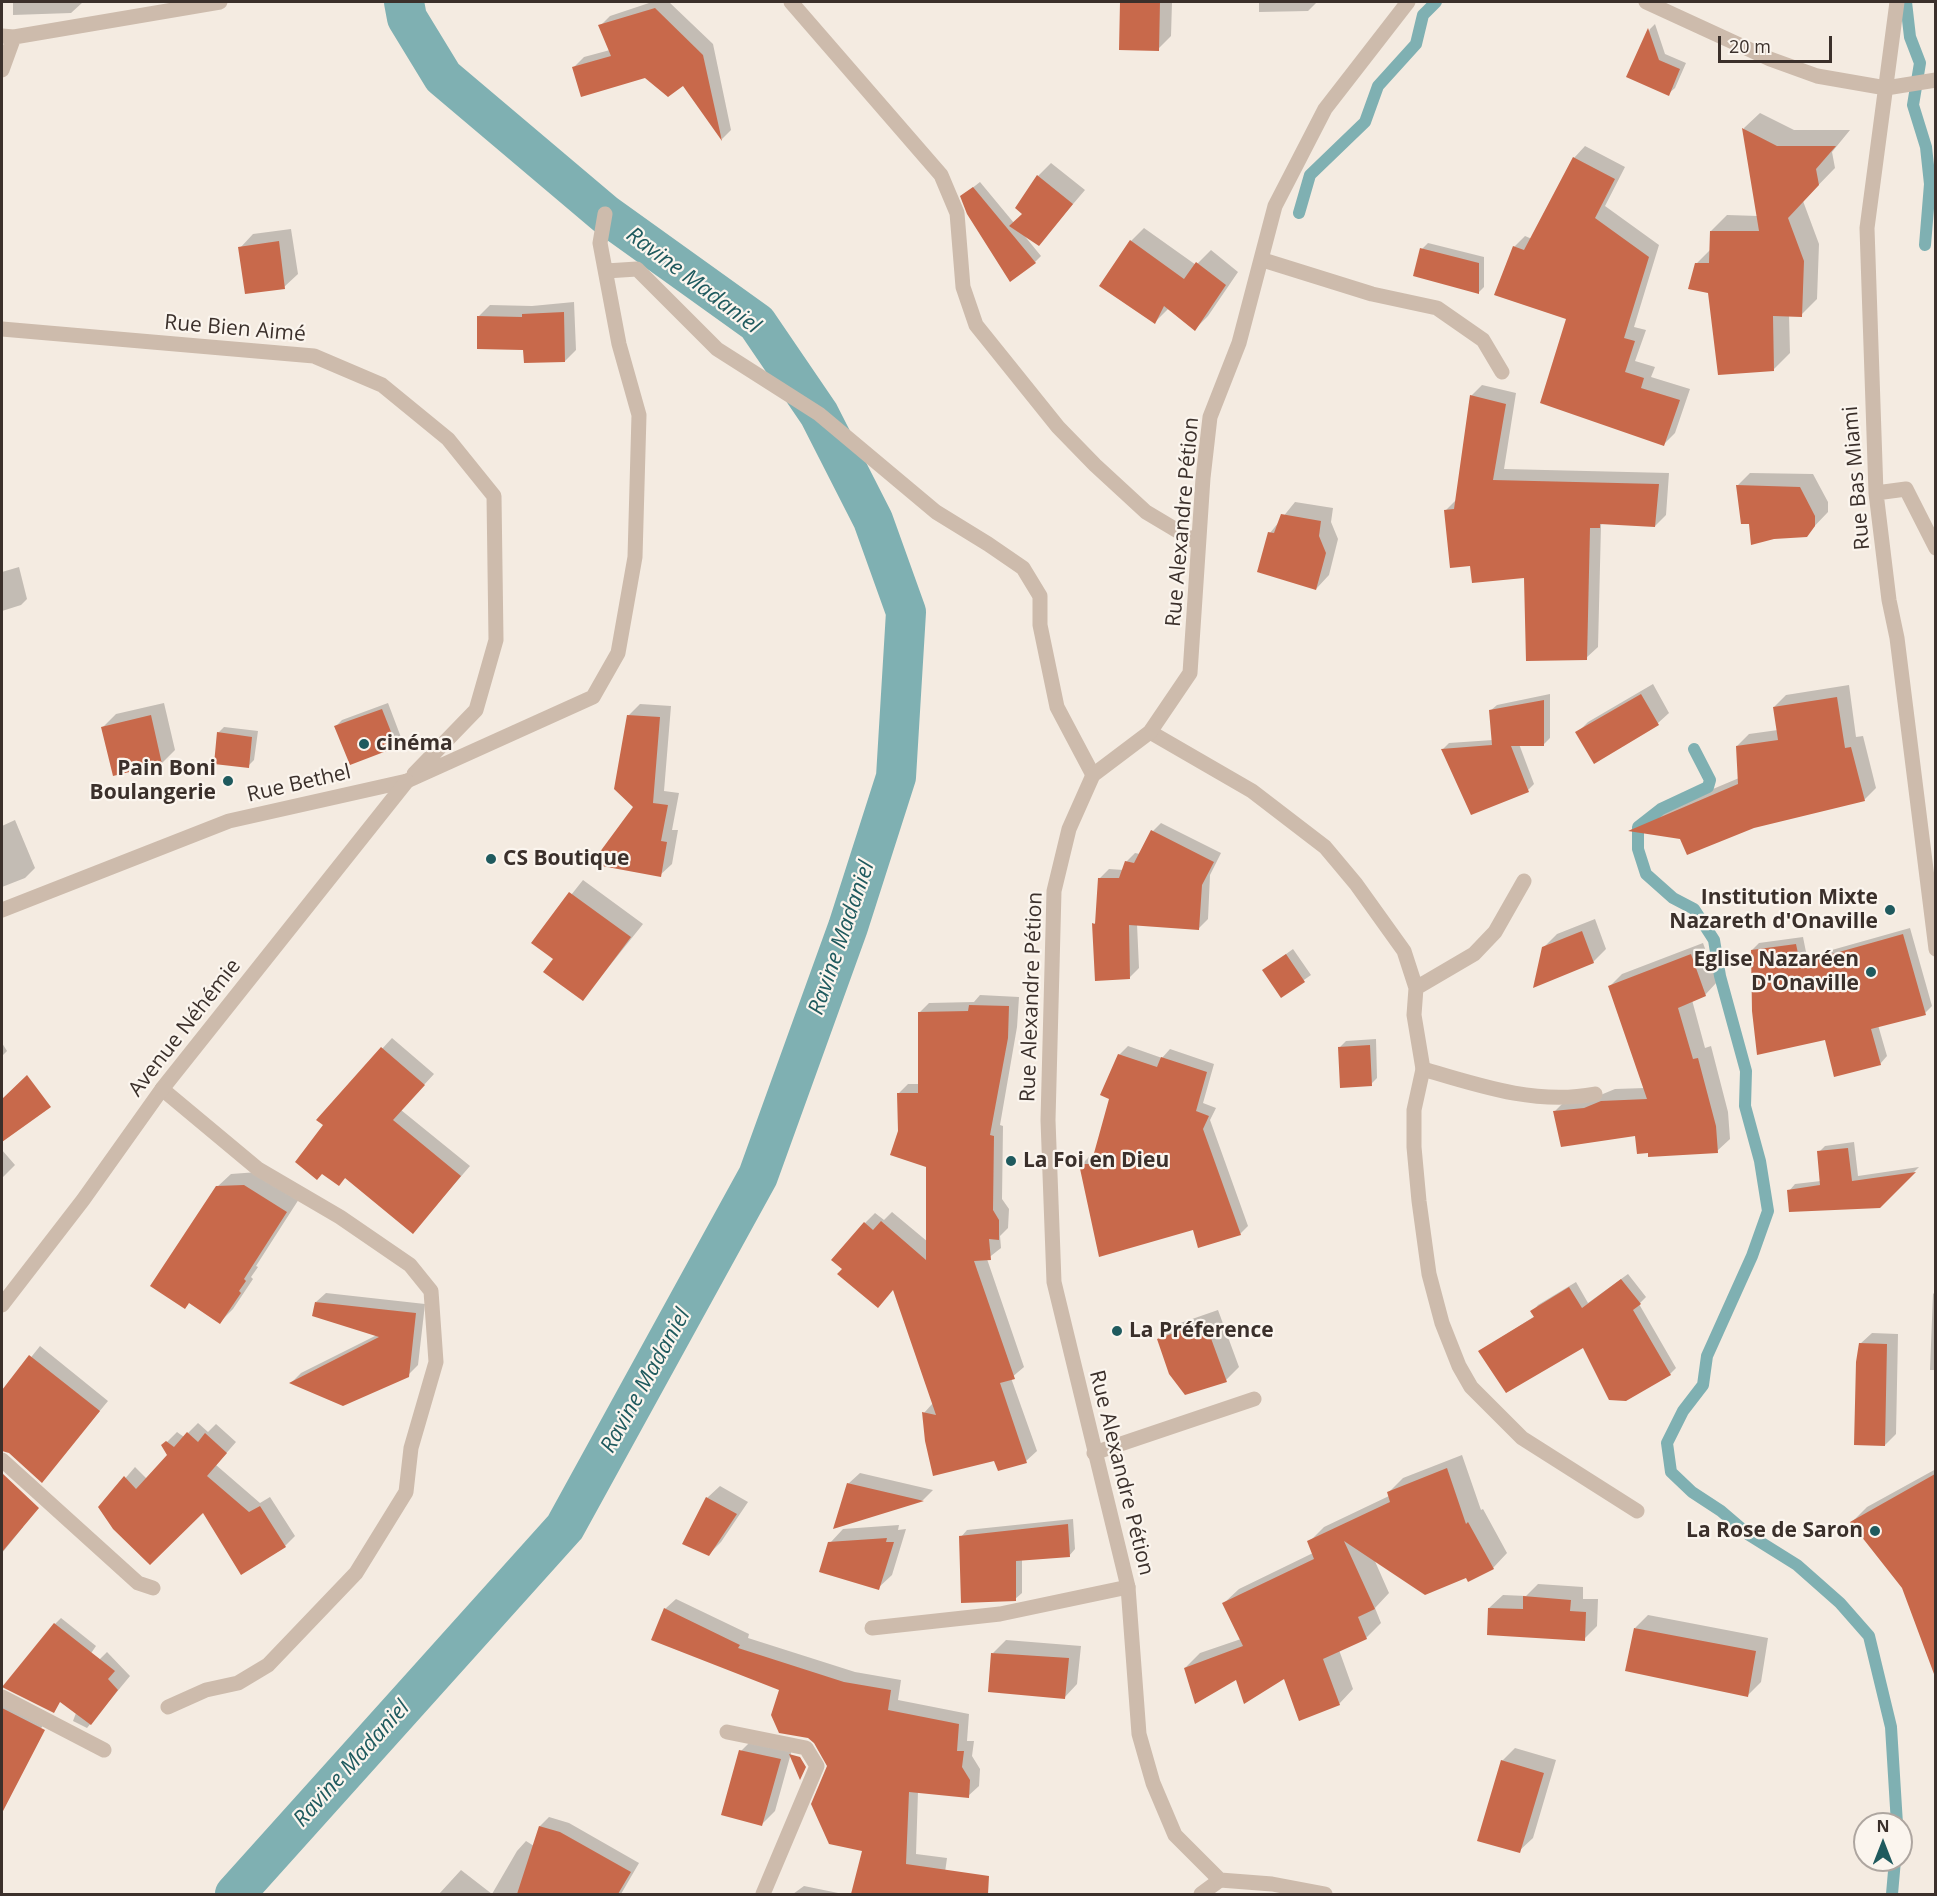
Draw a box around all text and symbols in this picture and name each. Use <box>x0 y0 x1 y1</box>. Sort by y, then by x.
scale bar <box>1721 24 1835 62</box>
text: 20 m <box>1729 34 1771 58</box>
water label: Ravine Madaniel <box>621 222 765 340</box>
street label: Rue Bien Aimé <box>163 310 307 348</box>
street label: Rue Bas Miami <box>1838 405 1876 551</box>
street label: Rue Alexandre Pétion <box>1161 416 1205 628</box>
place label: cinéma <box>376 731 453 757</box>
marker: cinéma <box>357 737 371 751</box>
place label: Pain Boni Boulangerie <box>90 756 216 806</box>
street label: Rue Bethel <box>245 760 353 808</box>
marker: Pain Boni Boulangerie <box>221 774 235 788</box>
place label: CS Boutique <box>503 846 629 872</box>
marker: CS Boutique <box>484 852 498 866</box>
water label: Ravine Madaniel <box>803 858 881 1018</box>
place label: Institution Mixte Nazareth d'Onaville <box>1669 885 1878 935</box>
street label: Rue Alexandre Pétion <box>1016 891 1048 1103</box>
marker: Institution Mixte Nazareth d'Onaville <box>1883 903 1897 917</box>
place label: Eglise Nazaréen D'Onaville <box>1693 947 1859 997</box>
street label: Avenue Néhémie <box>124 954 246 1102</box>
marker: Eglise Nazaréen D'Onaville <box>1864 965 1878 979</box>
place label: La Foi en Dieu <box>1023 1148 1169 1174</box>
marker: La Foi en Dieu <box>1004 1154 1018 1168</box>
water label: Ravine Madaniel <box>595 1304 697 1458</box>
place label: La Préference <box>1129 1318 1274 1344</box>
marker: La Préference <box>1110 1324 1124 1338</box>
street label: Rue Alexandre Pétion <box>1083 1368 1159 1578</box>
place label: La Rose de Saron <box>1686 1518 1863 1544</box>
marker: La Rose de Saron <box>1868 1524 1882 1538</box>
water label: Ravine Madaniel <box>288 1695 416 1833</box>
north arrow <box>1853 1812 1913 1872</box>
text: N <box>1876 1815 1890 1837</box>

